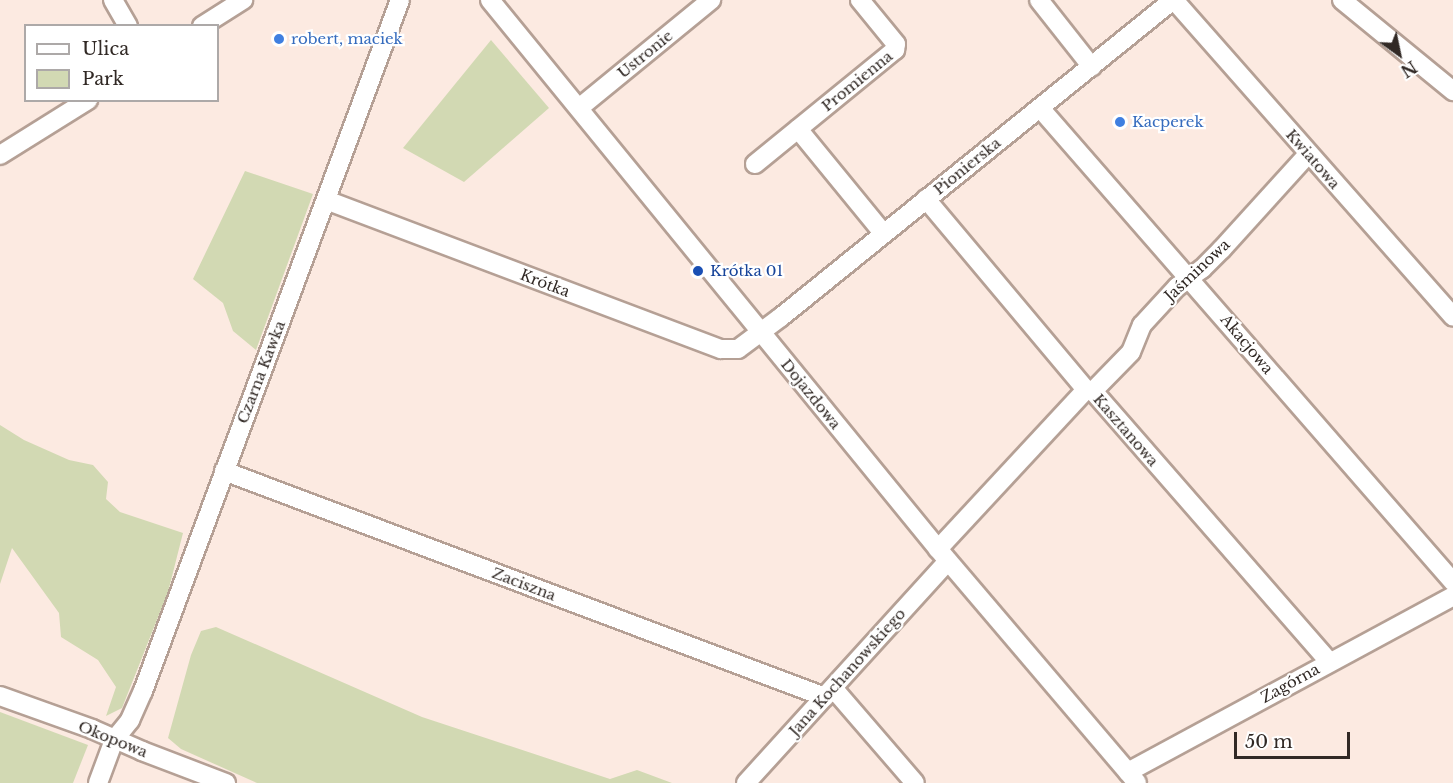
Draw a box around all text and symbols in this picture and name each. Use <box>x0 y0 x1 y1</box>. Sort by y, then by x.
legend <box>24 24 219 102</box>
north arrow <box>1369 24 1429 84</box>
street label: Ustronie <box>614 26 676 82</box>
place label: robert, maciek <box>291 30 403 48</box>
marker: robert, maciek <box>272 32 286 46</box>
text: Ulica <box>82 38 129 60</box>
street label: Promienna <box>818 47 896 115</box>
text: N <box>1397 57 1421 82</box>
text: Park <box>82 68 124 90</box>
place label: Kacperek <box>1132 113 1204 131</box>
marker: Kacperek <box>1113 115 1127 129</box>
street label: Kwiatowa <box>1282 126 1344 192</box>
street label: Pionierska <box>930 134 1004 198</box>
street label: Jaśminowa <box>1161 235 1233 305</box>
place label: Krótka 01 <box>710 262 783 280</box>
marker: Krótka 01 <box>691 264 705 278</box>
street label: Krótka <box>518 265 572 301</box>
street label: Akacjowa <box>1217 311 1277 377</box>
street label: Czarna Kawka <box>233 318 289 426</box>
street label: Dojazdowa <box>777 355 845 433</box>
street label: Kasztanowa <box>1090 390 1162 470</box>
street label: Zaciszna <box>490 564 558 604</box>
street label: Jana Kochanowskiego <box>785 605 909 739</box>
street label: Zagórna <box>1257 660 1323 706</box>
street label: Okopowa <box>76 717 150 761</box>
scale bar <box>1237 720 1352 758</box>
text: 50 m <box>1245 731 1293 753</box>

